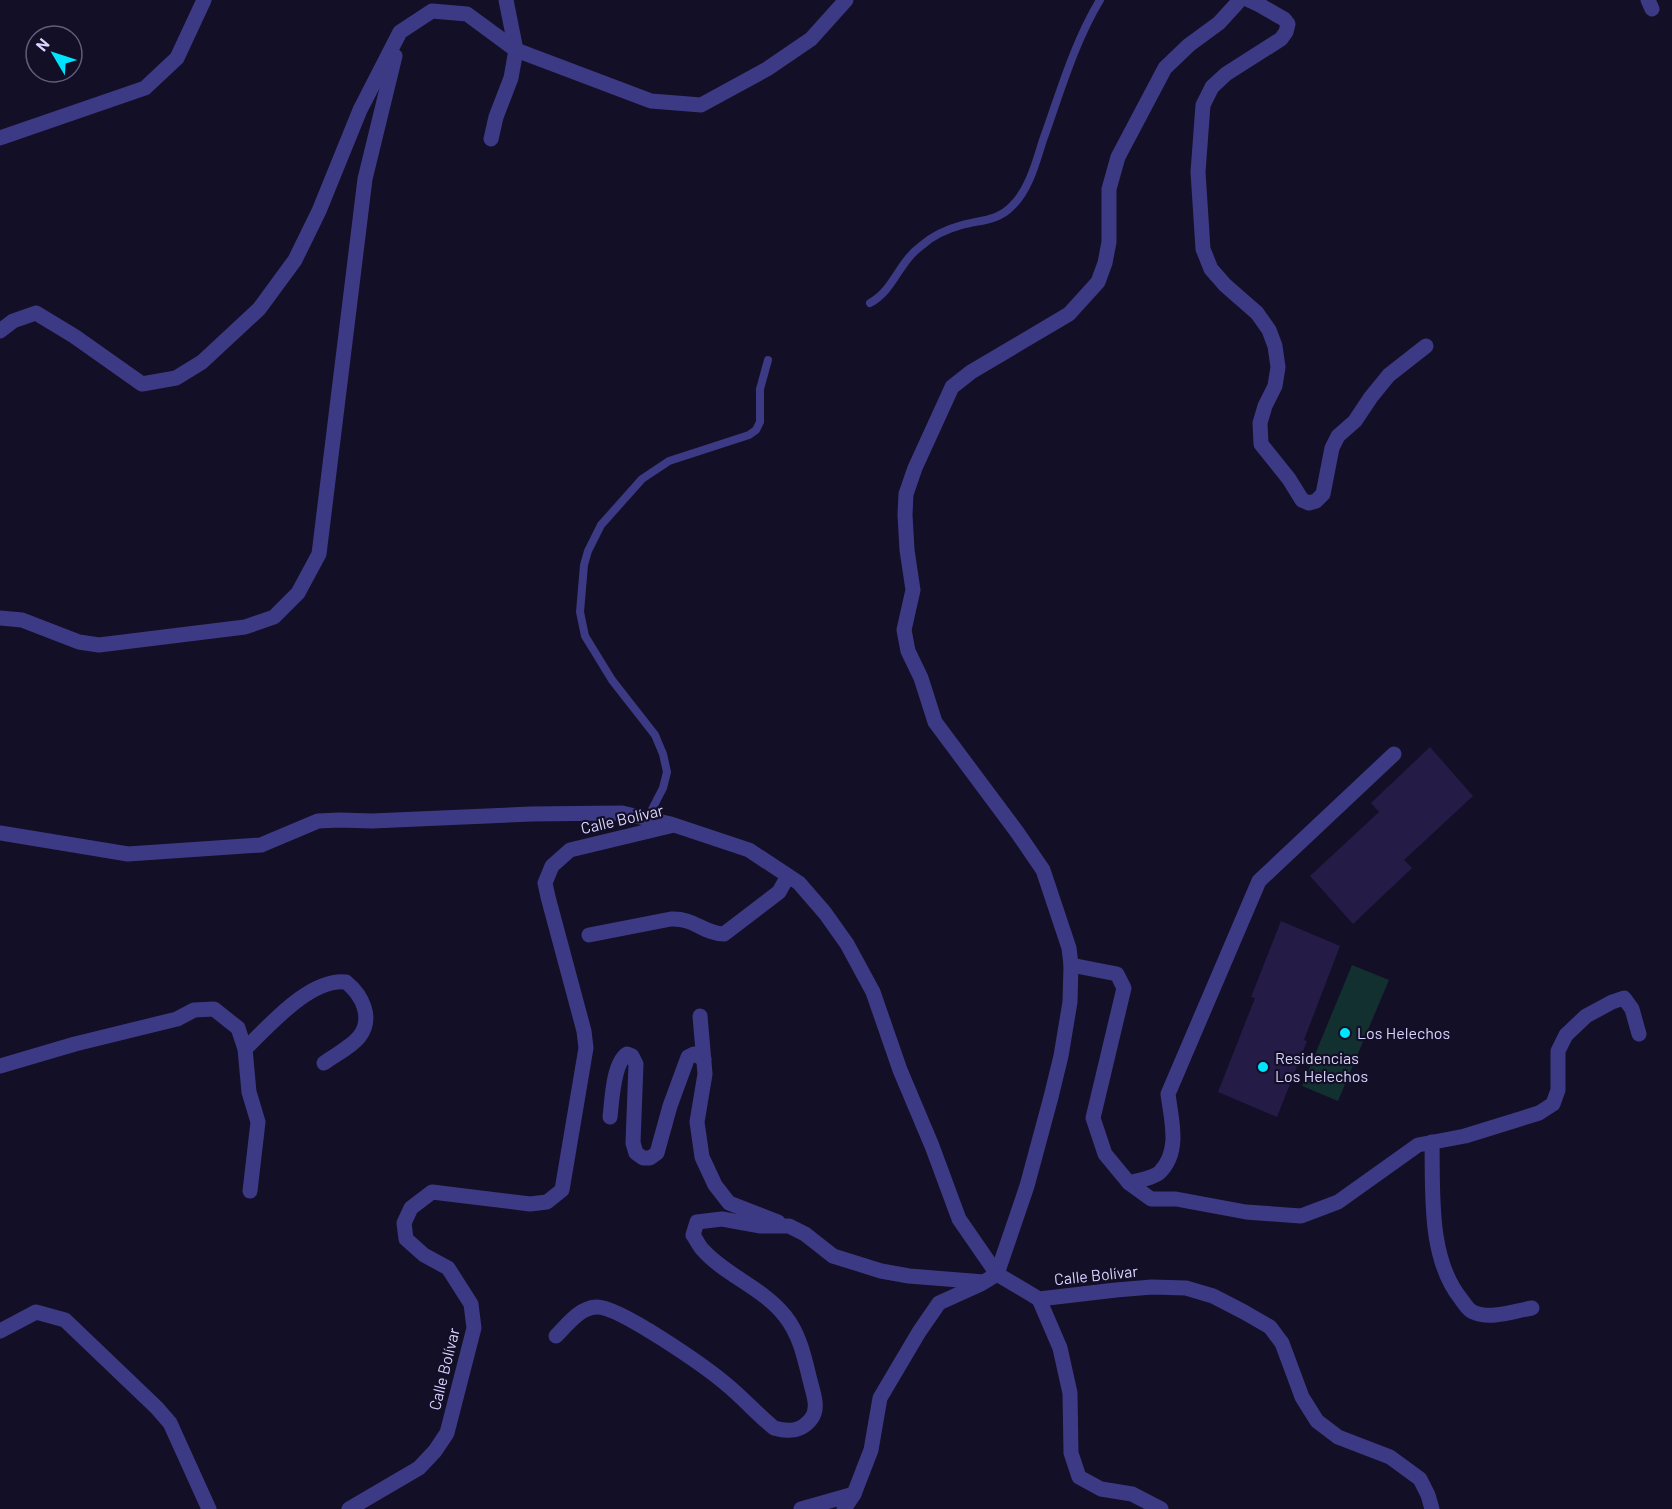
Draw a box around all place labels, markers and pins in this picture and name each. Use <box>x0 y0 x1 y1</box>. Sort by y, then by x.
place label: Los Helechos <box>1357 1023 1450 1042</box>
marker: Los Helechos <box>1338 1026 1352 1040</box>
place label: Residencias Los Helechos <box>1275 1048 1368 1085</box>
marker: Residencias Los Helechos <box>1256 1060 1270 1074</box>

